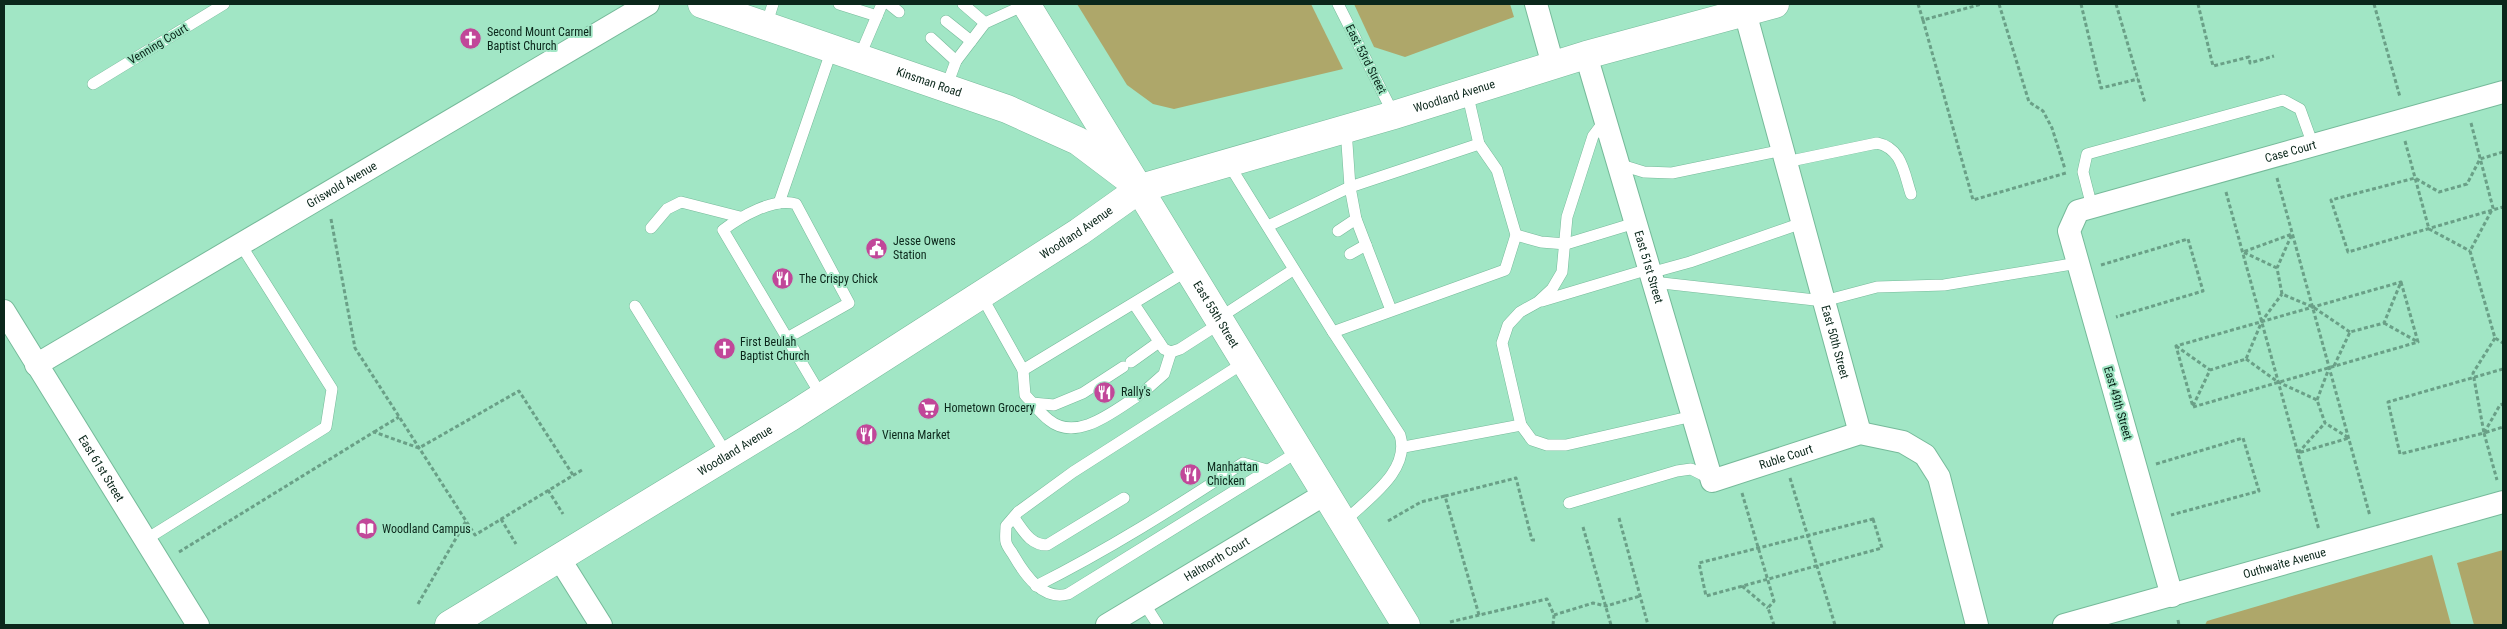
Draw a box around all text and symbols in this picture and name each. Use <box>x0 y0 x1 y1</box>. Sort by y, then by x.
street label: Venning Court <box>126 20 191 67</box>
street label: East 53rd Street <box>1343 22 1390 96</box>
place label: Second Mount Carmel Baptist Church <box>487 25 592 53</box>
church icon: Second Mount Carmel Baptist Church <box>459 27 483 51</box>
street label: Kinsman Road <box>894 64 963 100</box>
street label: Woodland Avenue <box>1412 77 1497 115</box>
street label: Case Court <box>2263 138 2318 165</box>
street label: Griswold Avenue <box>304 158 380 211</box>
street label: Woodland Avenue <box>1037 203 1116 262</box>
street label: East 51st Street <box>1631 229 1666 305</box>
place label: Jesse Owens Station <box>893 234 956 262</box>
public building icon: Jesse Owens Station <box>865 236 889 260</box>
restaurant icon: The Crispy Chick <box>771 267 795 291</box>
place label: The Crispy Chick <box>799 272 879 286</box>
street label: East 55th Street <box>1190 279 1242 351</box>
street label: East 50th Street <box>1818 304 1852 381</box>
place label: First Beulah Baptist Church <box>740 335 810 363</box>
church icon: First Beulah Baptist Church <box>712 337 736 361</box>
street label: East 49th Street <box>2101 365 2135 442</box>
restaurant icon: Rally's <box>1093 380 1117 404</box>
place label: Rally's <box>1121 385 1151 399</box>
supermarket icon: Hometown Grocery <box>916 396 940 420</box>
place label: Hometown Grocery <box>944 401 1035 415</box>
street label: Woodland Avenue <box>695 422 775 479</box>
restaurant icon: Vienna Market <box>854 423 878 447</box>
place label: Vienna Market <box>882 428 951 442</box>
street label: East 61st Street <box>75 433 127 504</box>
street label: Ruble Court <box>1757 442 1815 472</box>
place label: Manhattan Chicken <box>1207 460 1258 488</box>
restaurant icon: Manhattan Chicken <box>1179 462 1203 486</box>
library icon: Woodland Campus <box>354 517 378 541</box>
place label: Woodland Campus <box>382 522 471 536</box>
street label: Haltnorth Court <box>1182 534 1252 584</box>
street label: Outhwaite Avenue <box>2242 545 2328 581</box>

